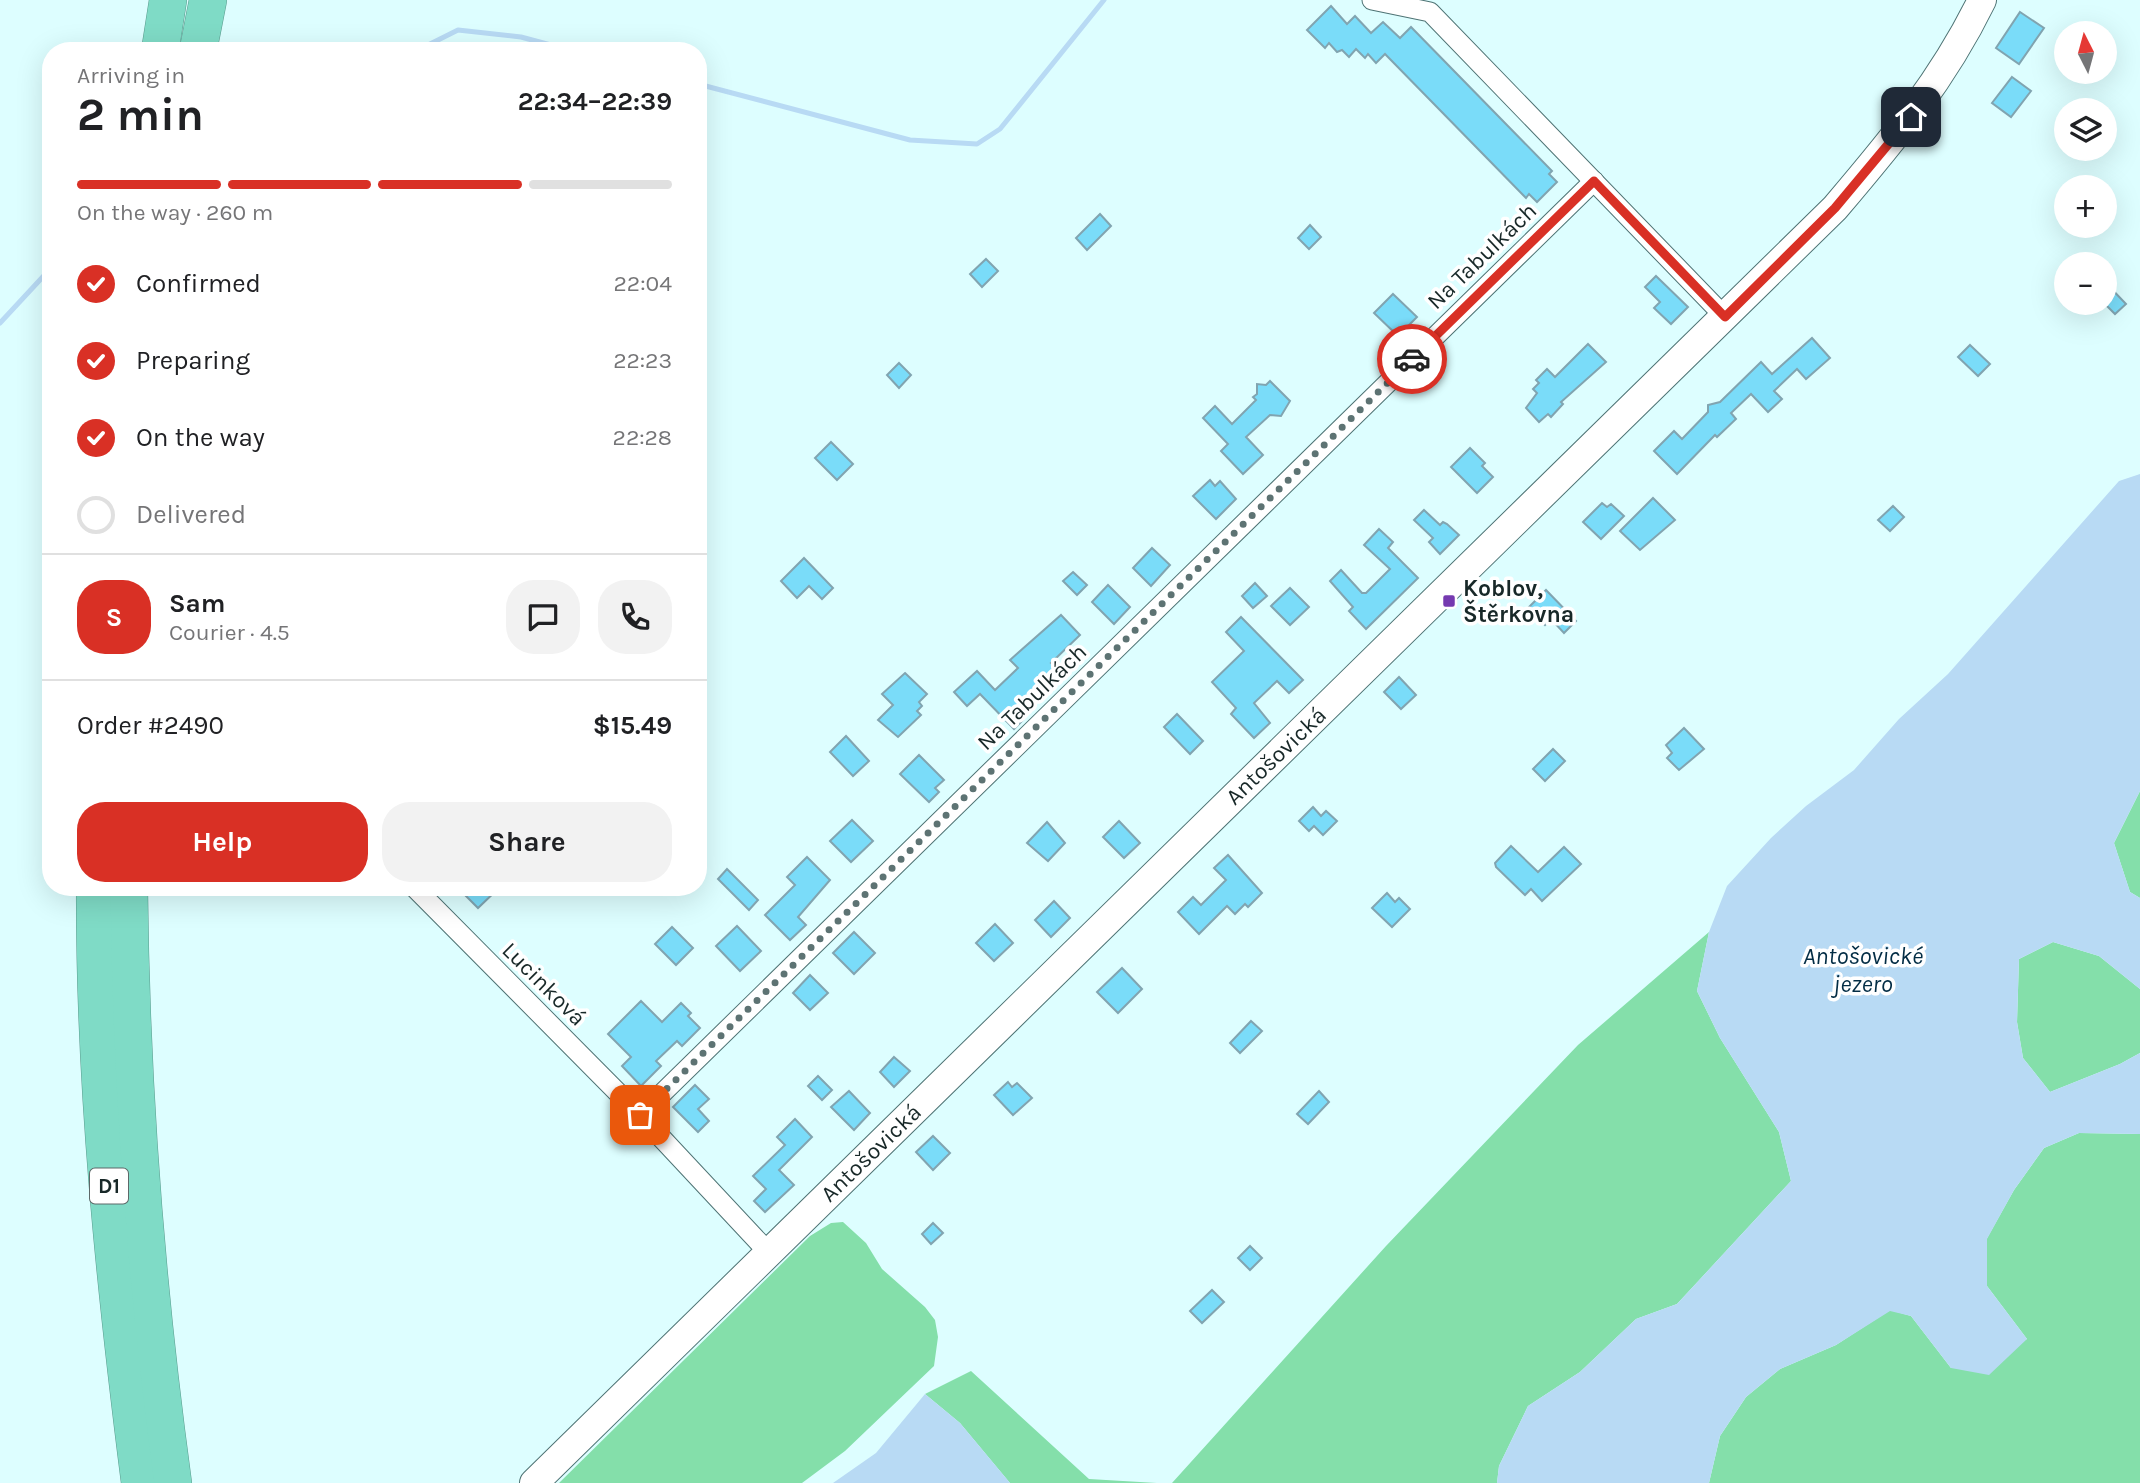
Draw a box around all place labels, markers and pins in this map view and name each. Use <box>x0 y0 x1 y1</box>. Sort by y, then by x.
pin <box>1881 87 1941 147</box>
place label: Koblov, Štěrkovna <box>1463 575 1574 628</box>
marker: Koblov, Štěrkovna <box>1441 593 1457 609</box>
pin <box>610 1085 670 1145</box>

